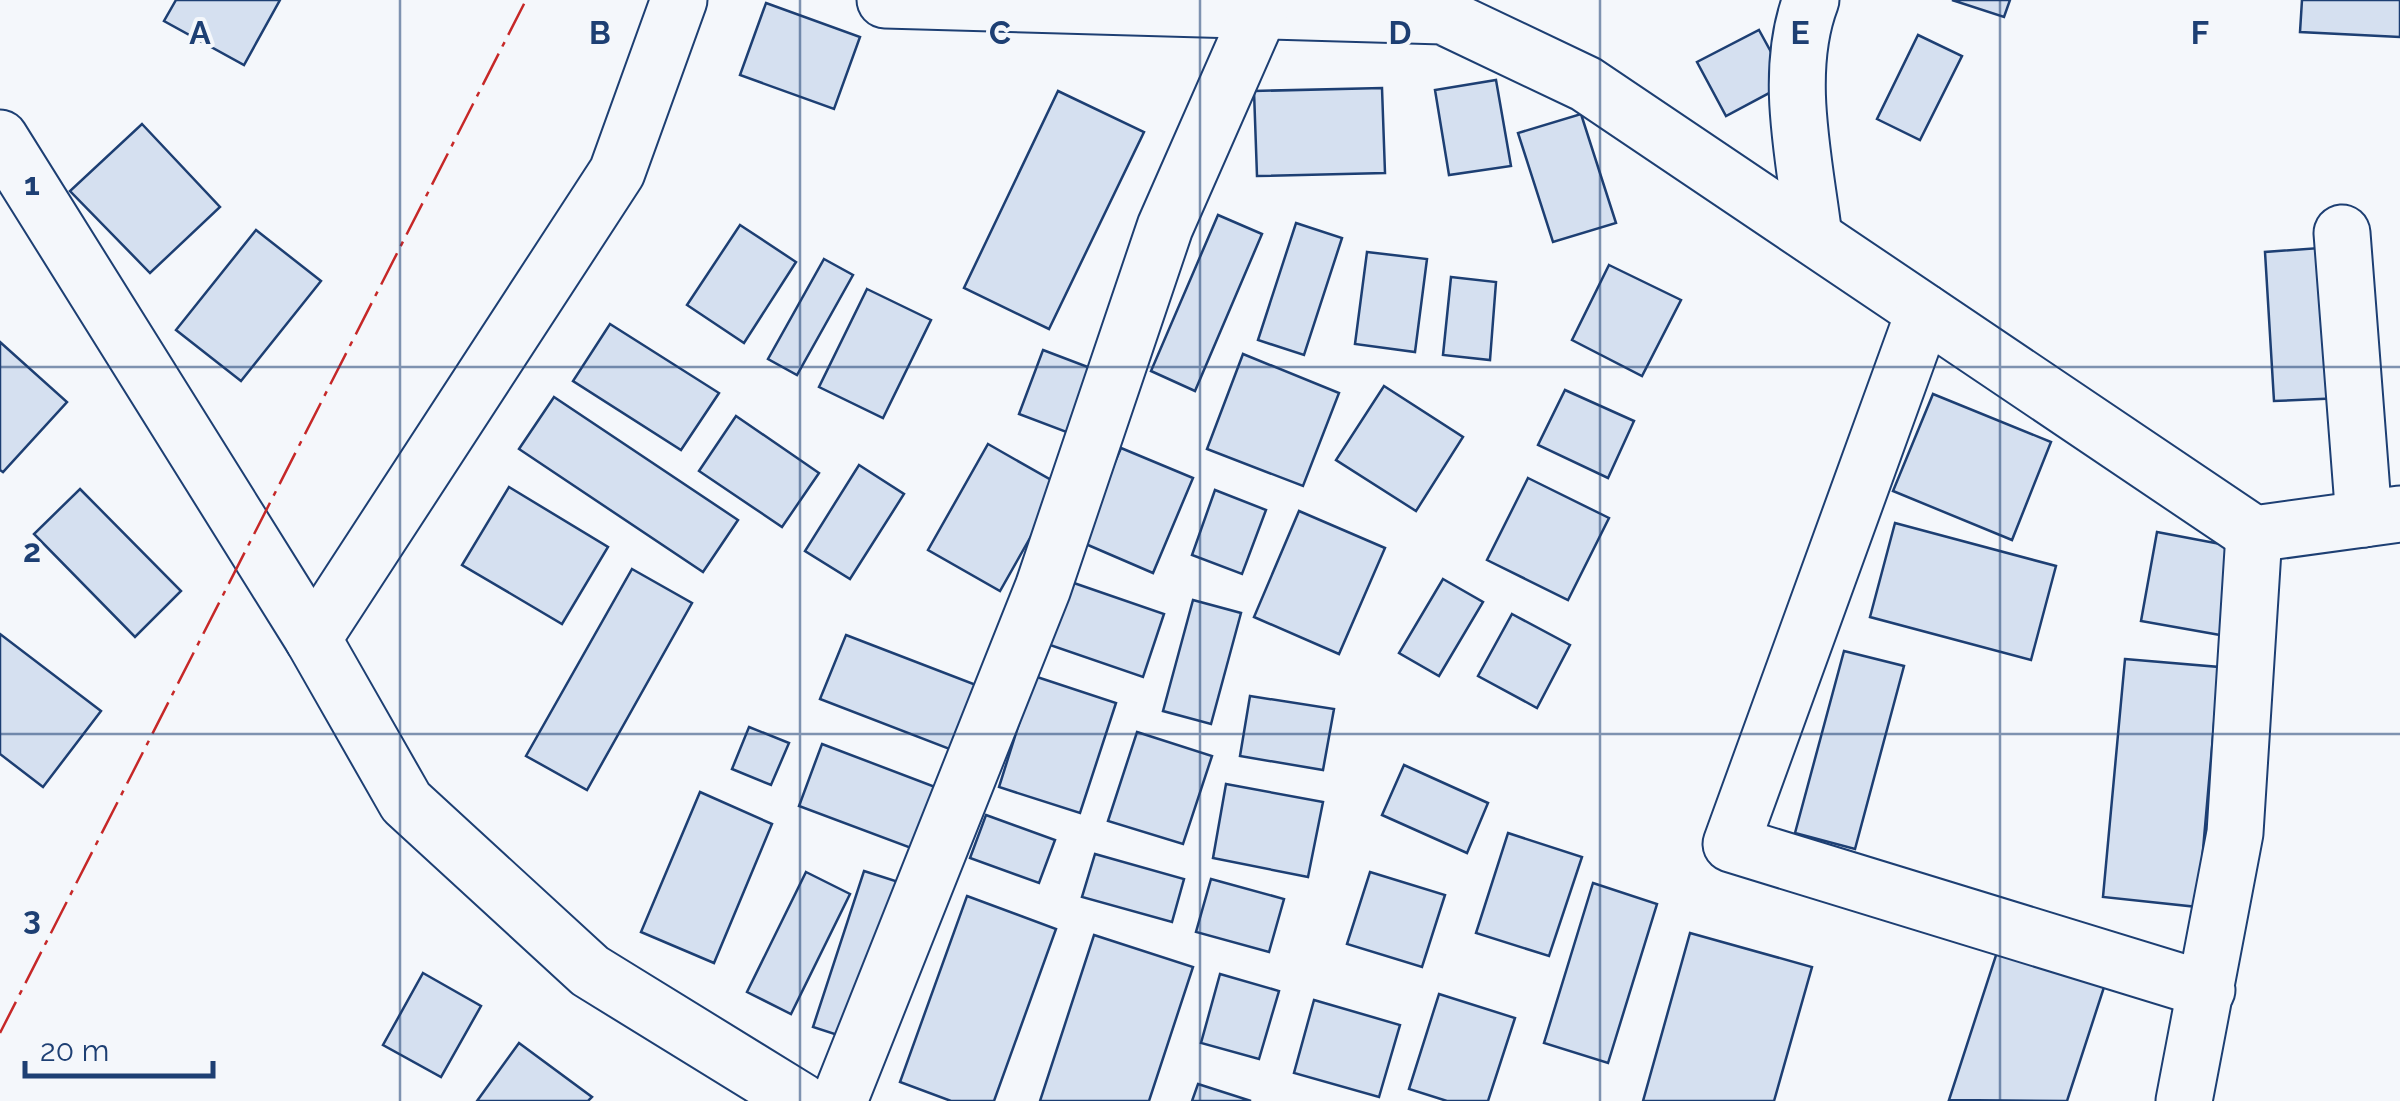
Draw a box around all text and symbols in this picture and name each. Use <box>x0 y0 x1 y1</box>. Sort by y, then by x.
text: A <box>189 14 211 51</box>
text: B <box>589 14 611 51</box>
text: C <box>989 14 1011 51</box>
text: D <box>1389 14 1411 51</box>
text: E <box>1790 14 1810 51</box>
text: F <box>2191 14 2209 51</box>
text: 1 <box>24 165 40 202</box>
text: 2 <box>23 532 41 569</box>
text: 3 <box>23 899 41 936</box>
scale bar <box>25 1016 212 1078</box>
text: 20 m <box>40 1033 109 1068</box>

